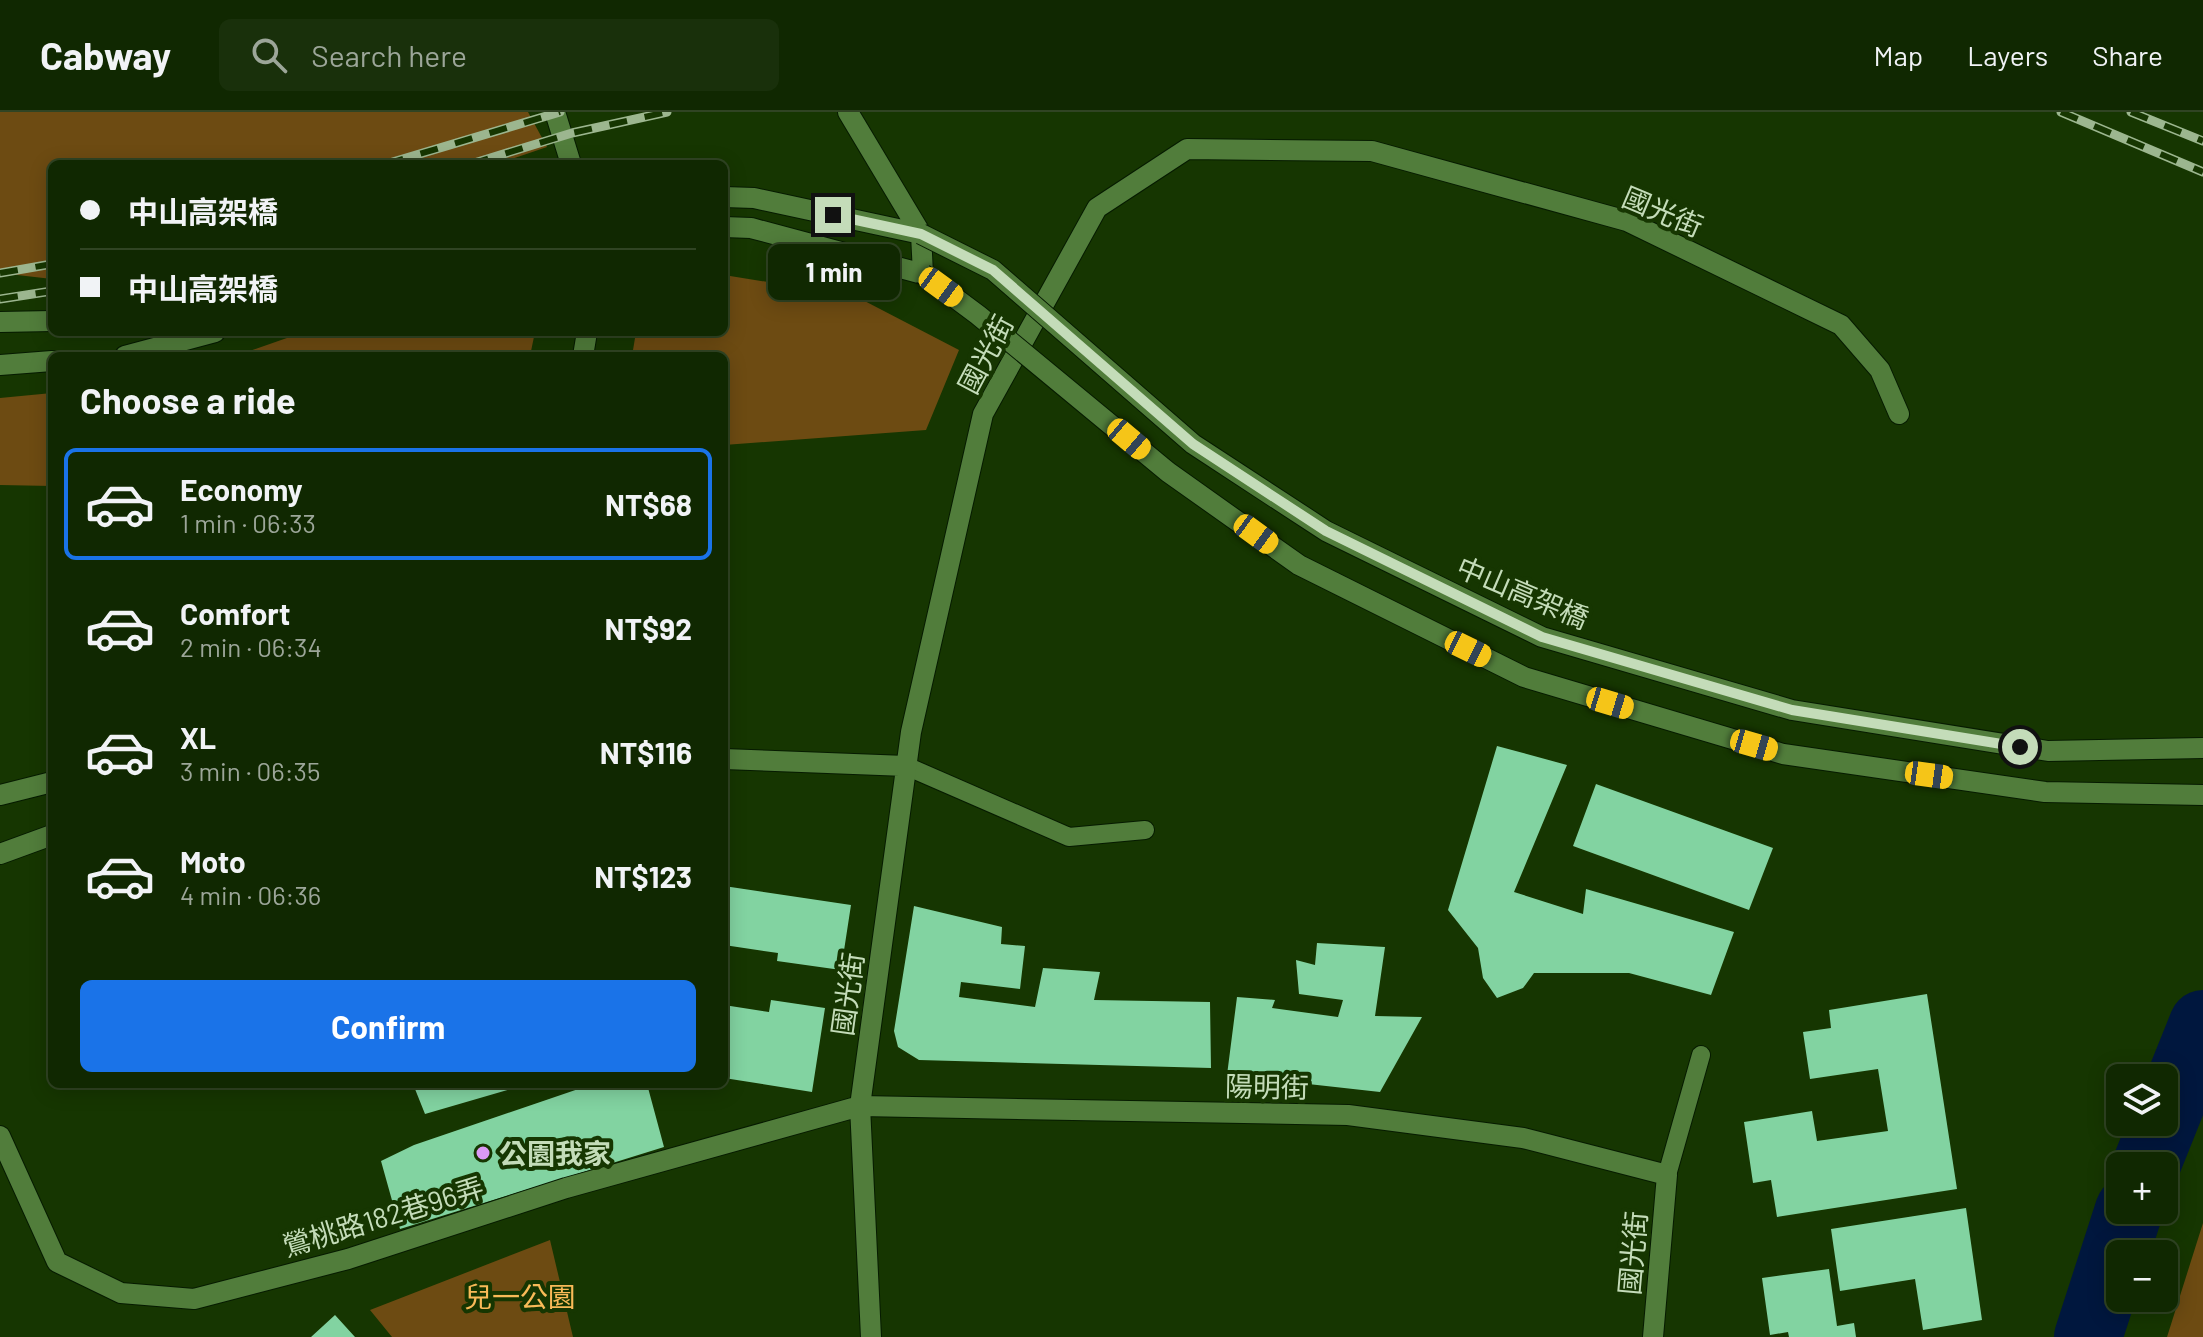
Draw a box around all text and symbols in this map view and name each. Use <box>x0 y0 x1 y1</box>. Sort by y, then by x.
search box <box>219 19 779 91</box>
text: Cabway <box>40 32 171 78</box>
icon: search <box>247 33 291 77</box>
text: Search here <box>311 37 467 73</box>
text: Map <box>1873 38 1923 72</box>
text: Layers <box>1967 38 2048 72</box>
text: Share <box>2092 38 2163 72</box>
street label: 國光街 <box>1618 179 1708 243</box>
text: 中山高架橋 <box>128 193 278 229</box>
route end <box>815 197 851 233</box>
callout: 1 min <box>767 243 899 299</box>
text: 1 min <box>806 256 862 287</box>
car <box>915 263 967 311</box>
text: 中山高架橋 <box>128 270 278 306</box>
street label: 國光街 <box>950 309 1020 399</box>
text: Choose a ride <box>80 378 296 421</box>
car <box>1103 414 1155 464</box>
icon: car <box>84 468 156 540</box>
text: Economy <box>180 471 303 507</box>
text: NT$68 <box>605 486 692 522</box>
text: 1 min · 06:33 <box>180 507 316 538</box>
car <box>1230 510 1282 558</box>
street label: 中山高架橋 <box>1452 549 1594 635</box>
icon: car <box>84 592 156 664</box>
text: Comfort <box>180 595 290 631</box>
text: NT$92 <box>605 610 692 646</box>
car <box>1441 628 1495 670</box>
text: 2 min · 06:34 <box>180 631 322 662</box>
car <box>1584 685 1636 721</box>
icon: car <box>84 716 156 788</box>
text: XL <box>180 719 216 755</box>
car <box>1728 727 1780 763</box>
route start <box>2002 729 2038 765</box>
text: NT$116 <box>600 734 692 770</box>
text: 3 min · 06:35 <box>180 755 320 786</box>
car <box>1904 760 1954 790</box>
icon: car <box>84 840 156 912</box>
text: Moto <box>180 843 246 879</box>
text: NT$123 <box>594 858 692 894</box>
text: 4 min · 06:36 <box>180 879 321 910</box>
street label: 國光街 <box>824 950 870 1038</box>
button: Confirm <box>80 980 696 1072</box>
map controls <box>2106 1064 2178 1312</box>
button: layers <box>2106 1064 2178 1136</box>
street label: 陽明街 <box>1225 1068 1309 1104</box>
place label: 公園我家 <box>499 1136 611 1170</box>
marker: 公園我家 <box>474 1144 492 1162</box>
button: + <box>2106 1152 2178 1224</box>
street label: 鶯桃路182巷96弄 <box>278 1169 488 1263</box>
street label: 國光街 <box>1611 1210 1653 1296</box>
button: − <box>2106 1240 2178 1312</box>
park label: 兒一公園 <box>464 1279 576 1313</box>

